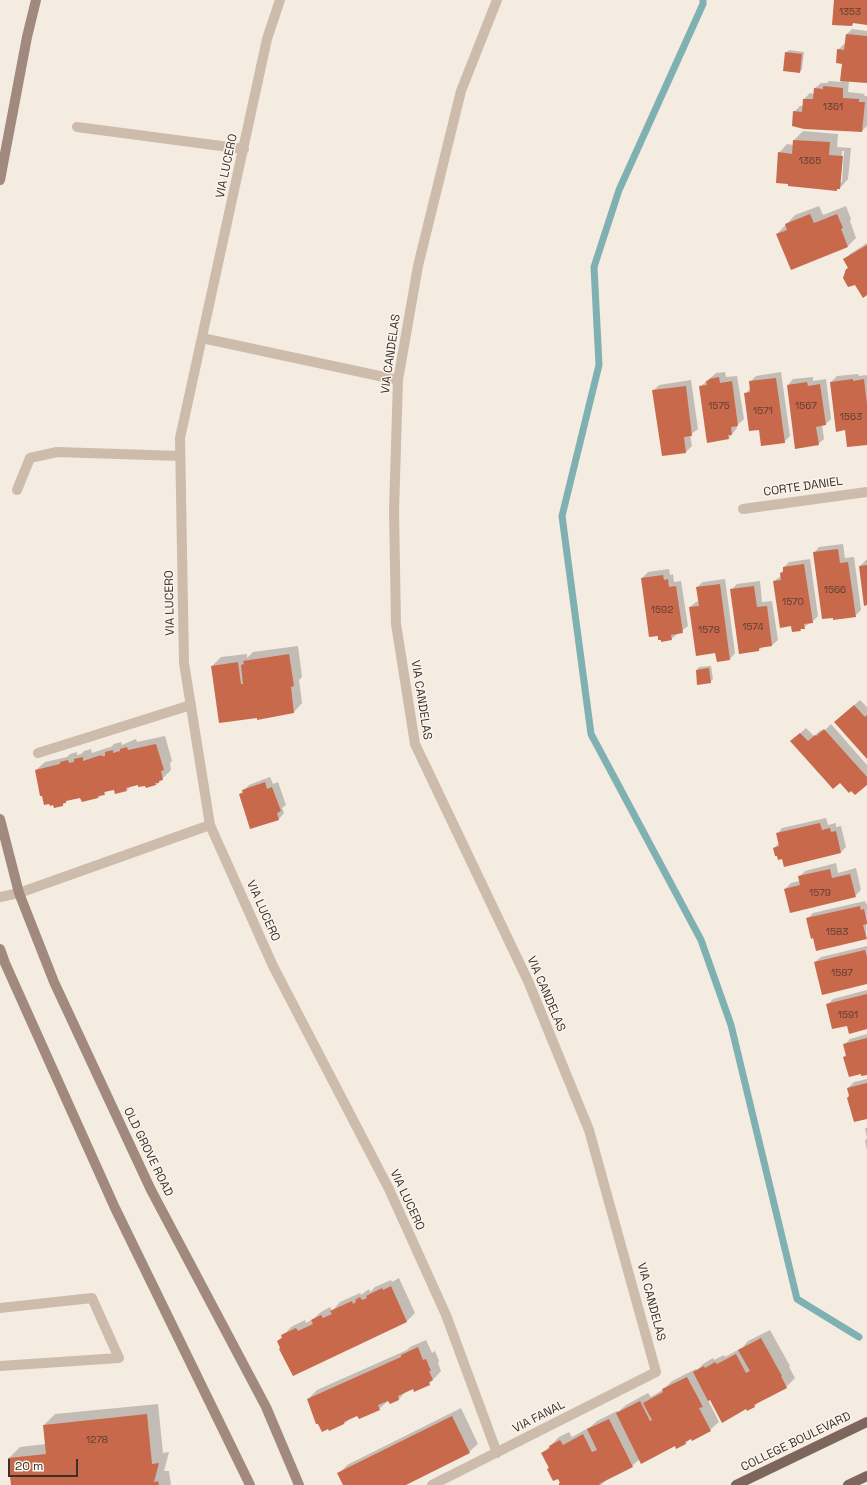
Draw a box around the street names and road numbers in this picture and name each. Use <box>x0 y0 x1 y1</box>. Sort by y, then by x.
street label: VIA LUCERO <box>213 133 241 199</box>
street label: VIA CANDELAS <box>378 313 404 395</box>
street label: CORTE DANIEL <box>763 474 843 500</box>
street label: VIA LUCERO <box>162 570 178 636</box>
street label: VIA CANDELAS <box>408 659 434 741</box>
street label: VIA LUCERO <box>243 878 283 944</box>
street label: VIA CANDELAS <box>524 954 568 1034</box>
street label: OLD GROVE ROAD <box>120 1105 176 1199</box>
street label: VIA LUCERO <box>387 1167 427 1233</box>
street label: VIA CANDELAS <box>634 1261 668 1343</box>
street label: VIA FANAL <box>511 1398 567 1436</box>
street label: COLLEGE BOULEVARD <box>739 1409 853 1475</box>

